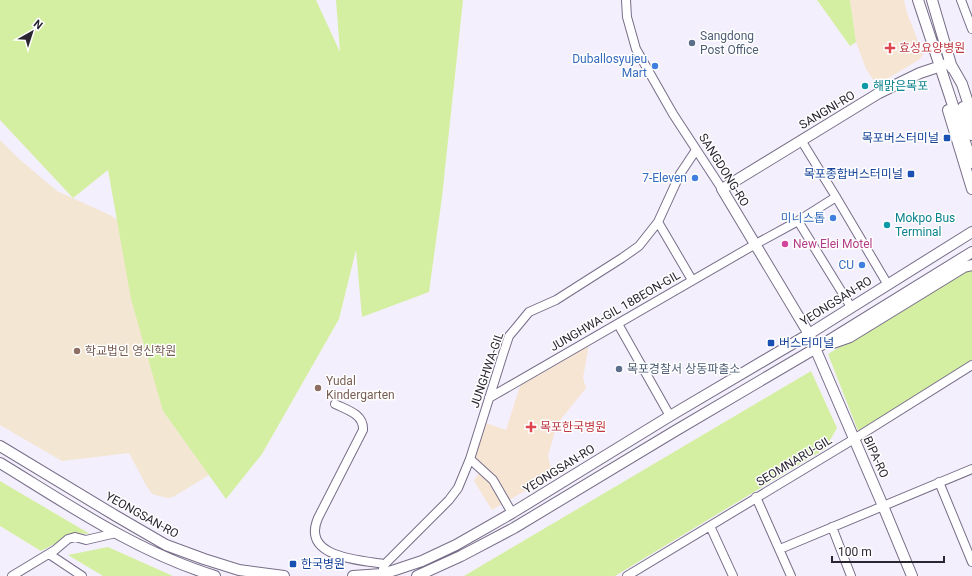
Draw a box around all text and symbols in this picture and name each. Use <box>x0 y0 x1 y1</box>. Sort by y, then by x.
north arrow <box>12 12 52 52</box>
text: N <box>31 17 45 32</box>
place label: Sangdong Post Office <box>700 29 759 57</box>
marker: Sangdong Post Office <box>687 38 697 48</box>
place label: 효성요양병원 <box>899 41 965 55</box>
marker: 효성요양병원 <box>884 42 896 54</box>
place label: Duballosyujeu Mart <box>572 52 647 80</box>
marker: Duballosyujeu Mart <box>650 61 660 71</box>
place label: 해맑은목포 <box>873 79 928 93</box>
marker: 해맑은목포 <box>860 81 870 91</box>
street label: SANGNI-RO <box>797 88 857 132</box>
street label: SANGDONG-RO <box>696 131 752 209</box>
place label: 목포버스터미널 <box>862 131 939 145</box>
marker: 목포버스터미널 <box>942 133 952 143</box>
place label: 목포종합버스터미널 <box>804 167 903 181</box>
marker: 목포종합버스터미널 <box>906 169 916 179</box>
place label: 7-Eleven <box>642 171 687 185</box>
marker: 7-Eleven <box>690 173 700 183</box>
place label: 미니스톱 <box>781 211 825 225</box>
place label: Mokpo Bus Terminal <box>895 211 955 239</box>
marker: 미니스톱 <box>828 213 838 223</box>
marker: Mokpo Bus Terminal <box>882 220 892 230</box>
place label: New Elei Motel <box>793 237 872 251</box>
marker: New Elei Motel <box>780 239 790 249</box>
place label: CU <box>838 258 854 272</box>
marker: CU <box>857 260 867 270</box>
street label: JUNGHWA-GIL 18BEON-GIL <box>547 268 683 354</box>
street label: YEONGSAN-RO <box>798 273 874 329</box>
street label: JUNGHWA-GIL <box>467 330 507 410</box>
place label: 버스터미널 <box>779 336 834 350</box>
marker: 버스터미널 <box>766 338 776 348</box>
place label: 학교법인 영신학원 <box>85 344 176 358</box>
marker: 학교법인 영신학원 <box>72 346 82 356</box>
place label: 목포경찰서 상동파출소 <box>627 362 740 376</box>
marker: 목포경찰서 상동파출소 <box>614 364 624 374</box>
place label: Yudal Kindergarten <box>326 374 395 402</box>
marker: Yudal Kindergarten <box>313 383 323 393</box>
place label: 목포한국병원 <box>540 420 606 434</box>
marker: 목포한국병원 <box>525 421 537 433</box>
street label: SEOMNARU-GIL <box>754 433 835 489</box>
street label: BIPA-RO <box>861 434 891 480</box>
street label: YEONGSAN-RO <box>521 441 597 497</box>
street label: YEONGSAN-RO <box>103 489 181 541</box>
scale bar <box>832 538 944 564</box>
text: 100 m <box>838 545 872 559</box>
place label: 한국병원 <box>301 557 345 571</box>
marker: 한국병원 <box>288 559 298 569</box>

